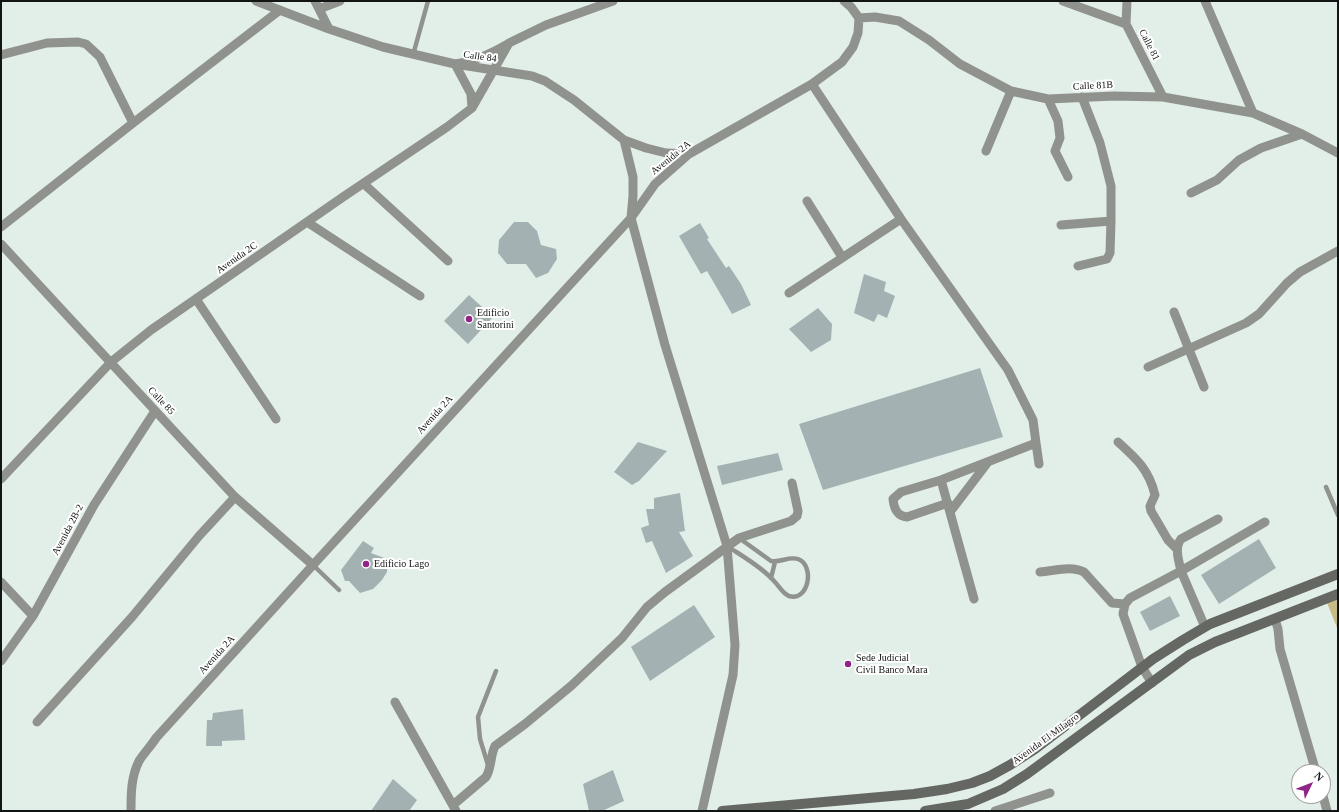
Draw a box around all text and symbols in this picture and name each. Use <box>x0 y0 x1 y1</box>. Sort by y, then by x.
street label: Calle 81 <box>1136 27 1162 63</box>
street label: Calle 84 <box>463 49 497 65</box>
street label: Calle 81B <box>1073 79 1113 93</box>
street label: Avenida 2A <box>649 138 693 178</box>
street label: Avenida 2C <box>214 240 260 276</box>
place label: Edificio Santorini <box>477 307 514 330</box>
marker: Edificio Santorini <box>464 314 474 324</box>
street label: Calle 85 <box>145 385 177 417</box>
street label: Avenida 2A <box>415 393 455 437</box>
street label: Avenida 2B-2 <box>50 503 86 557</box>
place label: Edificio Lago <box>374 558 429 570</box>
marker: Edificio Lago <box>361 559 371 569</box>
street label: Avenida 2A <box>197 633 237 677</box>
place label: Sede Judicial Civil Banco Mara <box>856 652 928 676</box>
marker: Sede Judicial Civil Banco Mara <box>843 659 853 669</box>
street label: Avenida El Milagro <box>1010 711 1082 767</box>
north arrow <box>1291 764 1331 804</box>
text: N <box>1312 769 1326 783</box>

